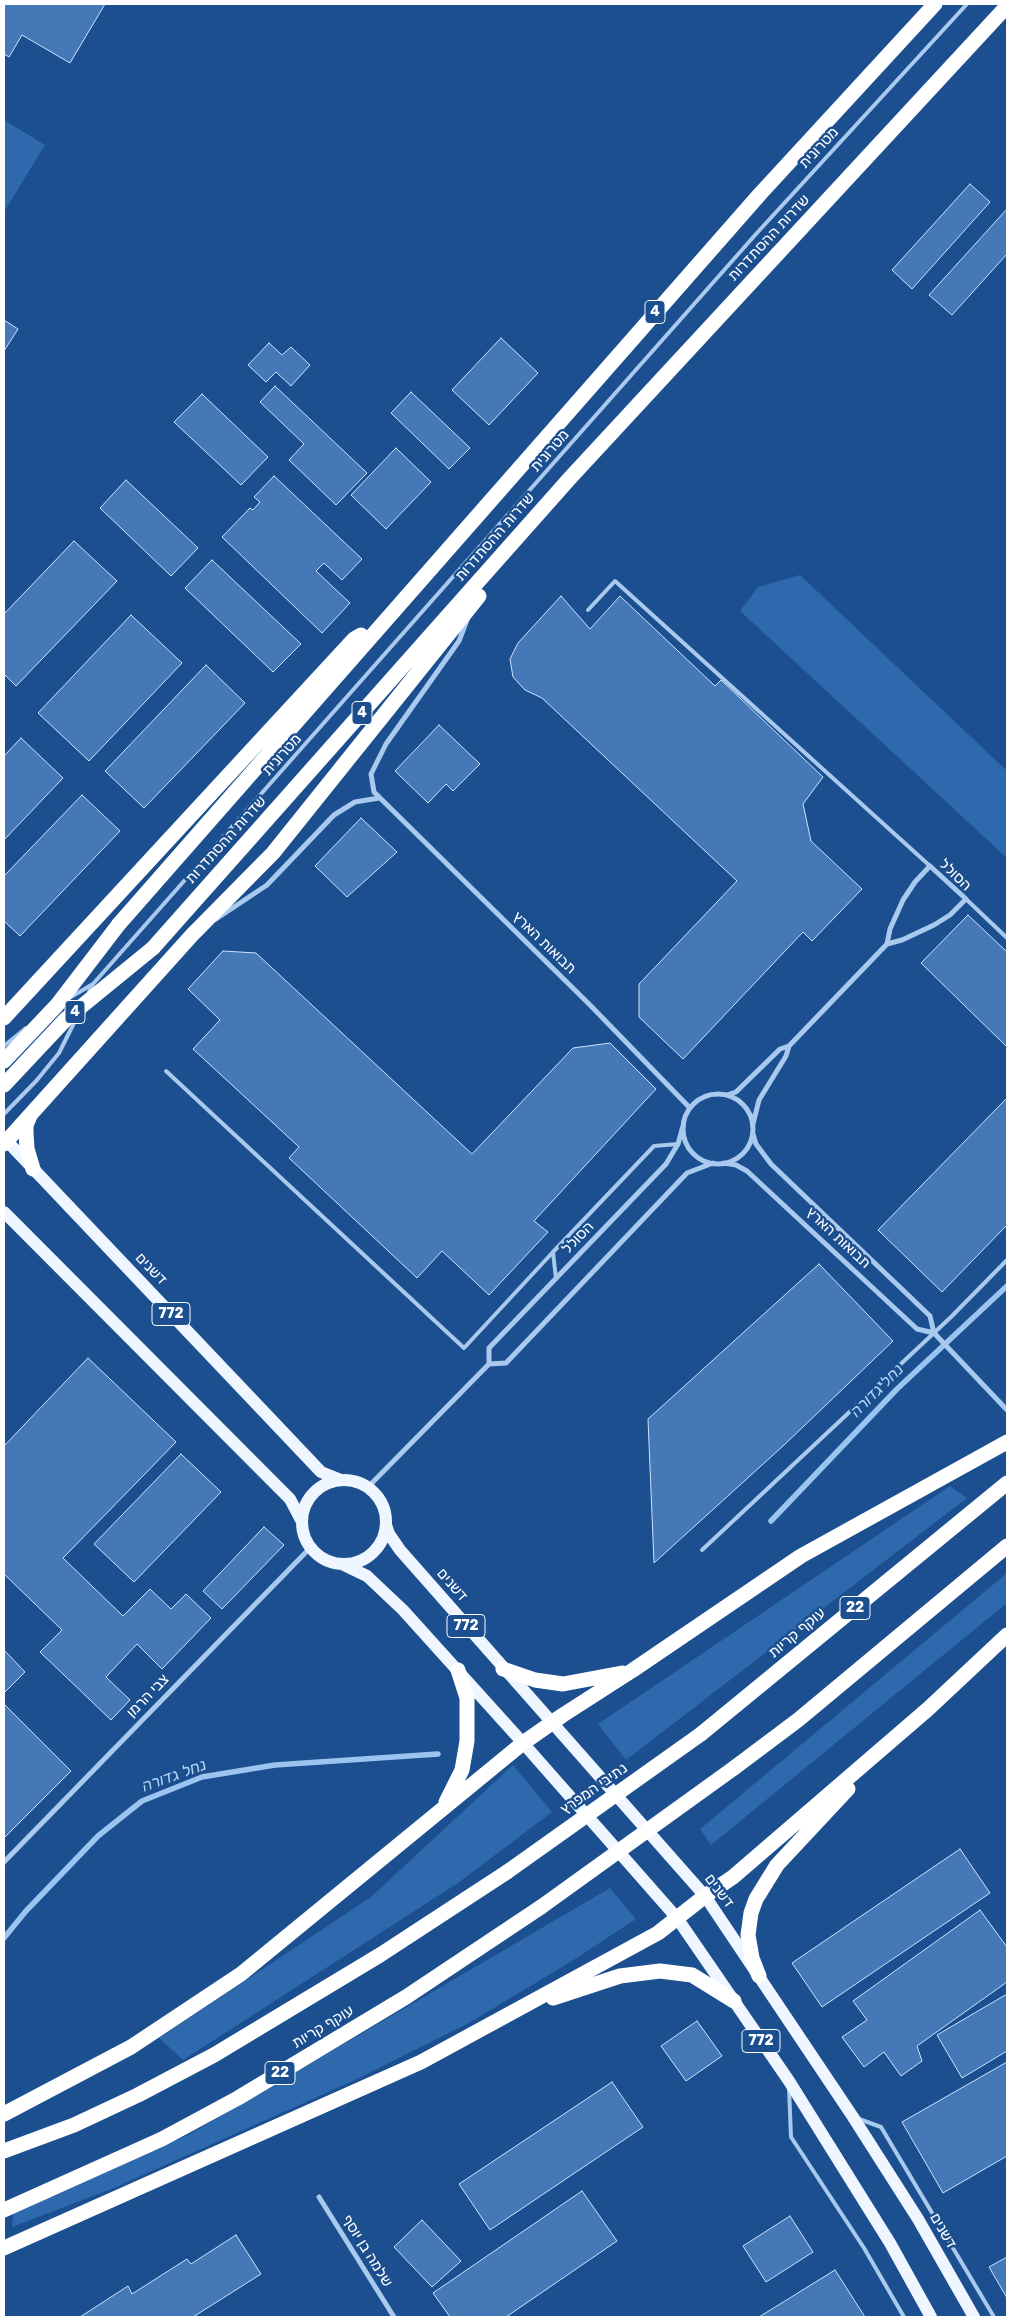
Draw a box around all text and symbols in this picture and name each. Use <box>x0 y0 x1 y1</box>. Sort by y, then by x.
street label: מטרונית <box>795 124 843 172</box>
street label: שדרות ההסתדרות <box>724 191 814 285</box>
road number: 4 <box>645 300 665 324</box>
street label: מטרונית <box>527 426 573 476</box>
street label: שדרות ההסתדרות <box>452 489 538 585</box>
road number: 4 <box>352 701 372 724</box>
street label: מטרונית <box>259 730 305 780</box>
street label: שדרות ההסתדרות <box>182 792 270 888</box>
street label: הסולל <box>935 855 975 895</box>
street label: תבואות הארץ <box>508 908 580 978</box>
road number: 4 <box>65 1000 85 1024</box>
street label: תבואות הארץ <box>802 1204 874 1272</box>
street label: הסולל <box>558 1218 598 1258</box>
street label: דשנים <box>131 1249 171 1289</box>
road number: 772 <box>152 1302 190 1326</box>
water label: נחל גדורה <box>846 1360 908 1422</box>
street label: דשנים <box>433 1565 471 1605</box>
road number: 22 <box>840 1596 870 1620</box>
street label: עוקף קריות <box>765 1604 829 1662</box>
road number: 772 <box>447 1614 485 1638</box>
street label: צבי הרמן <box>123 1671 173 1721</box>
water label: נחל גדורה <box>139 1755 209 1797</box>
street label: נתיבי המפרץ <box>557 1759 631 1819</box>
street label: דשנים <box>700 1870 738 1912</box>
street label: עוקף קריות <box>289 2002 357 2052</box>
road number: 772 <box>742 2030 780 2052</box>
road number: 22 <box>265 2062 295 2084</box>
street label: דשנים <box>926 2210 960 2252</box>
street label: שלמה בן יוסף <box>338 2212 396 2290</box>

